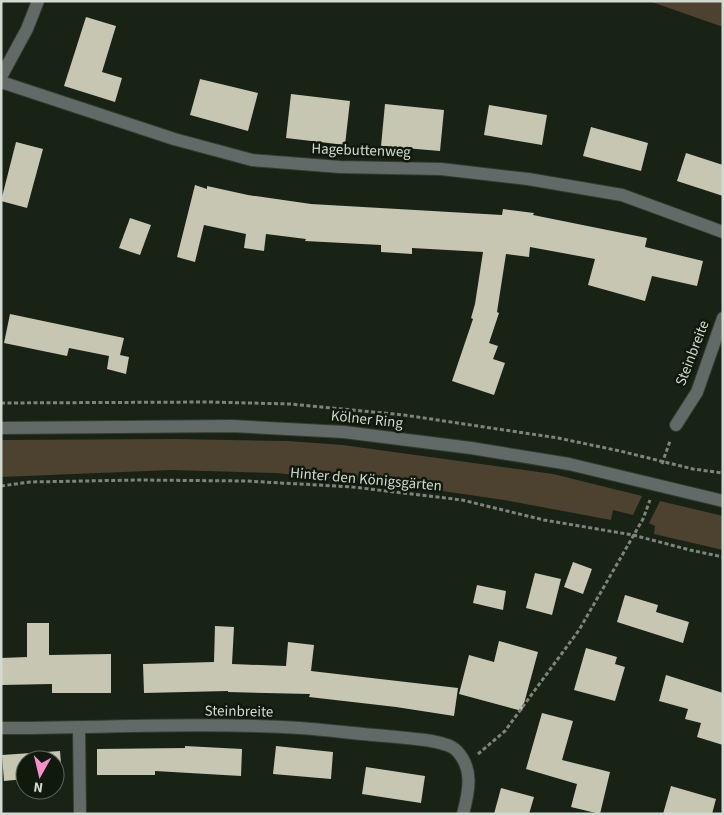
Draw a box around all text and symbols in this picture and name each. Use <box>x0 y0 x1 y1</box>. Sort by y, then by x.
street label: Hagebuttenweg <box>311 138 411 163</box>
street label: Steinbreite <box>670 317 715 389</box>
street label: Kölner Ring <box>330 405 404 434</box>
street label: Hinter den Königsgärten <box>289 462 443 497</box>
street label: Steinbreite <box>204 700 273 723</box>
north arrow <box>15 750 65 800</box>
text: N <box>32 776 44 797</box>

